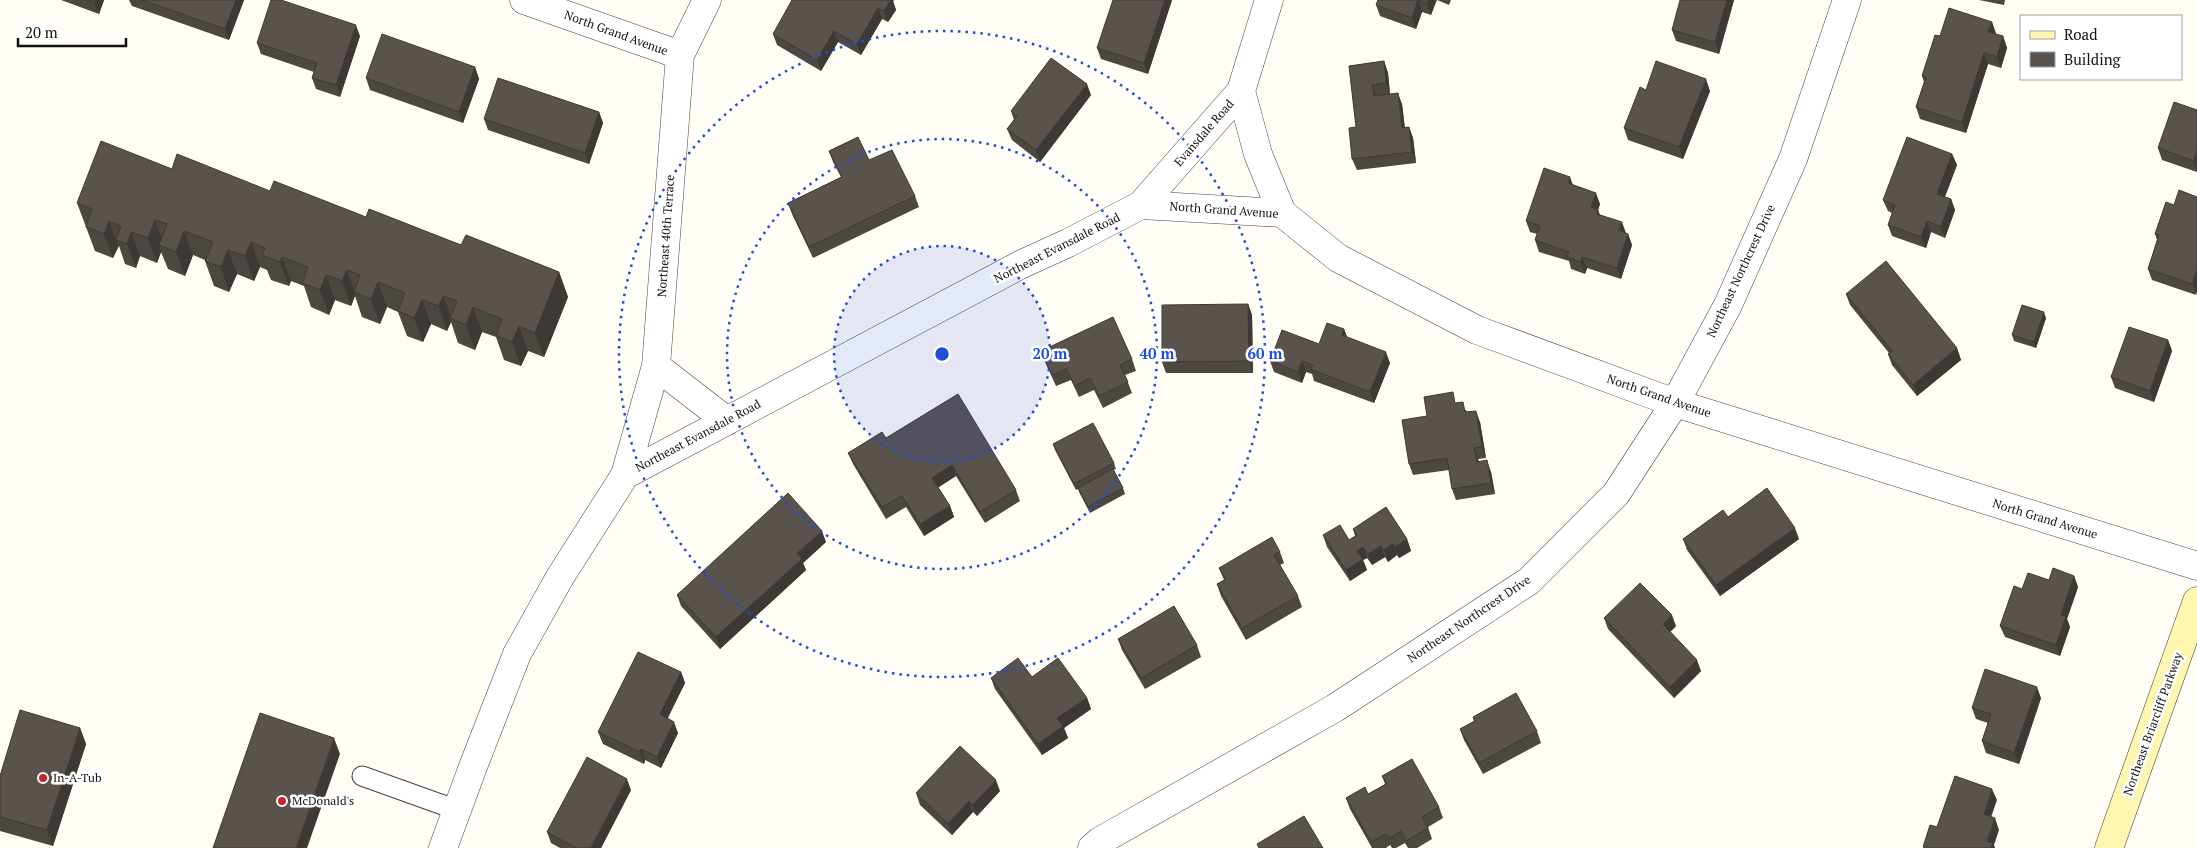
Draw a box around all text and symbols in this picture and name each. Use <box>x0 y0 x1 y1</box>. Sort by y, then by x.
street label: North Grand Avenue <box>562 7 670 58</box>
scale bar <box>18 15 125 47</box>
legend <box>2020 15 2182 80</box>
text: 20 m <box>25 22 58 42</box>
text: Road <box>2064 24 2097 44</box>
text: Building <box>2064 49 2122 69</box>
street label: Evansdale Road <box>1171 96 1237 169</box>
street label: Northeast 40th Terrace <box>654 174 677 298</box>
street label: North Grand Avenue <box>1169 198 1279 221</box>
street label: Northeast Northcrest Drive <box>1703 202 1778 340</box>
street label: Northeast Evansdale Road <box>991 209 1123 286</box>
text: 20 m <box>1033 343 1068 363</box>
text: 40 m <box>1140 343 1175 363</box>
text: 60 m <box>1248 343 1283 363</box>
centre of rings <box>933 345 951 363</box>
street label: North Grand Avenue <box>1605 371 1713 420</box>
street label: Northeast Evansdale Road <box>633 396 763 475</box>
street label: North Grand Avenue <box>1991 495 2100 542</box>
street label: Northeast Northcrest Drive <box>1404 572 1533 665</box>
street label: Northeast Briarcliff Parkway <box>2120 649 2186 797</box>
place label: In-A-Tub <box>53 770 102 785</box>
marker: In-A-Tub <box>37 772 49 784</box>
place label: McDonald's <box>292 793 354 808</box>
marker: McDonald's <box>276 795 288 807</box>

